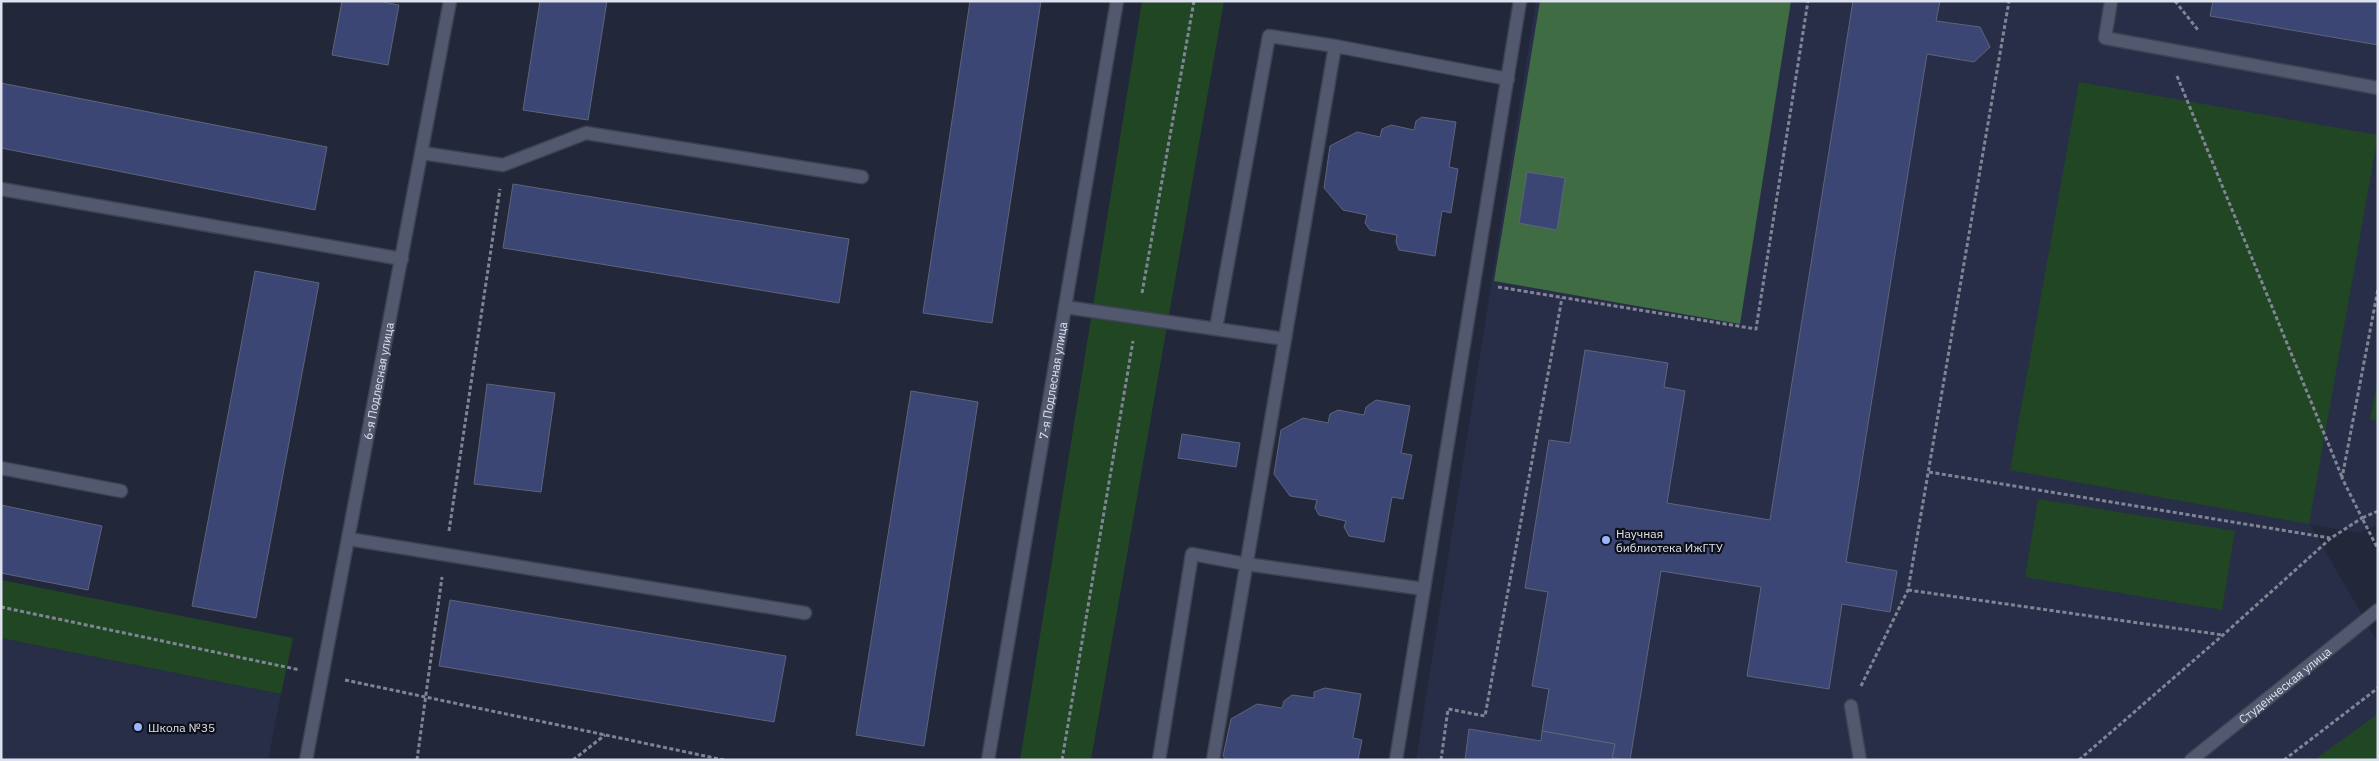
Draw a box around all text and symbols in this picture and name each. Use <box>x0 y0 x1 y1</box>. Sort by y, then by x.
street label: 6-я Подлесная улица <box>359 320 397 441</box>
street label: 7-я Подлесная улица <box>1035 320 1070 440</box>
place label: Научная библиотека ИжГТУ <box>1616 526 1723 555</box>
marker: Научная библиотека ИжГТУ <box>1600 534 1612 546</box>
street label: Студенческая улица <box>2235 643 2334 727</box>
place label: Школа №35 <box>148 720 215 735</box>
marker: Школа №35 <box>132 721 144 733</box>

